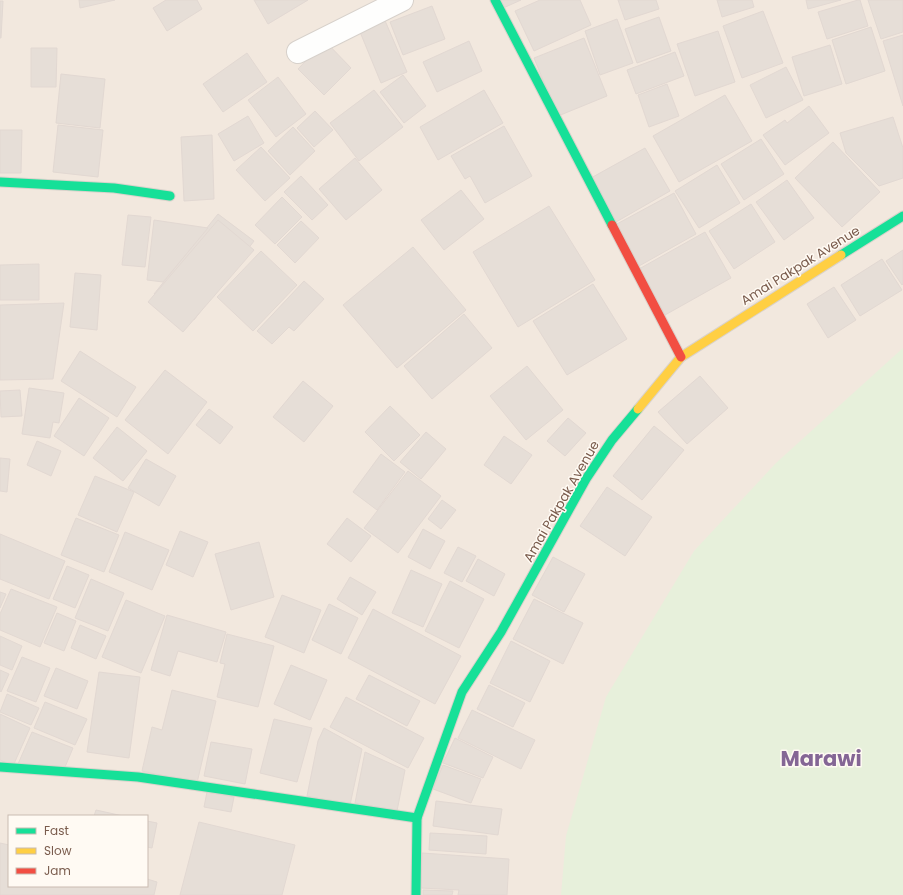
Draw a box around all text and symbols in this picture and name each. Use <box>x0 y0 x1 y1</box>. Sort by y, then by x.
street label: Amai Pakpak Avenue <box>737 221 863 310</box>
street label: Amai Pakpak Avenue <box>519 437 604 565</box>
district label: Marawi <box>780 744 862 773</box>
legend <box>8 815 148 887</box>
text: Fast <box>44 822 69 839</box>
text: Slow <box>44 842 72 859</box>
text: Jam <box>44 862 71 879</box>

